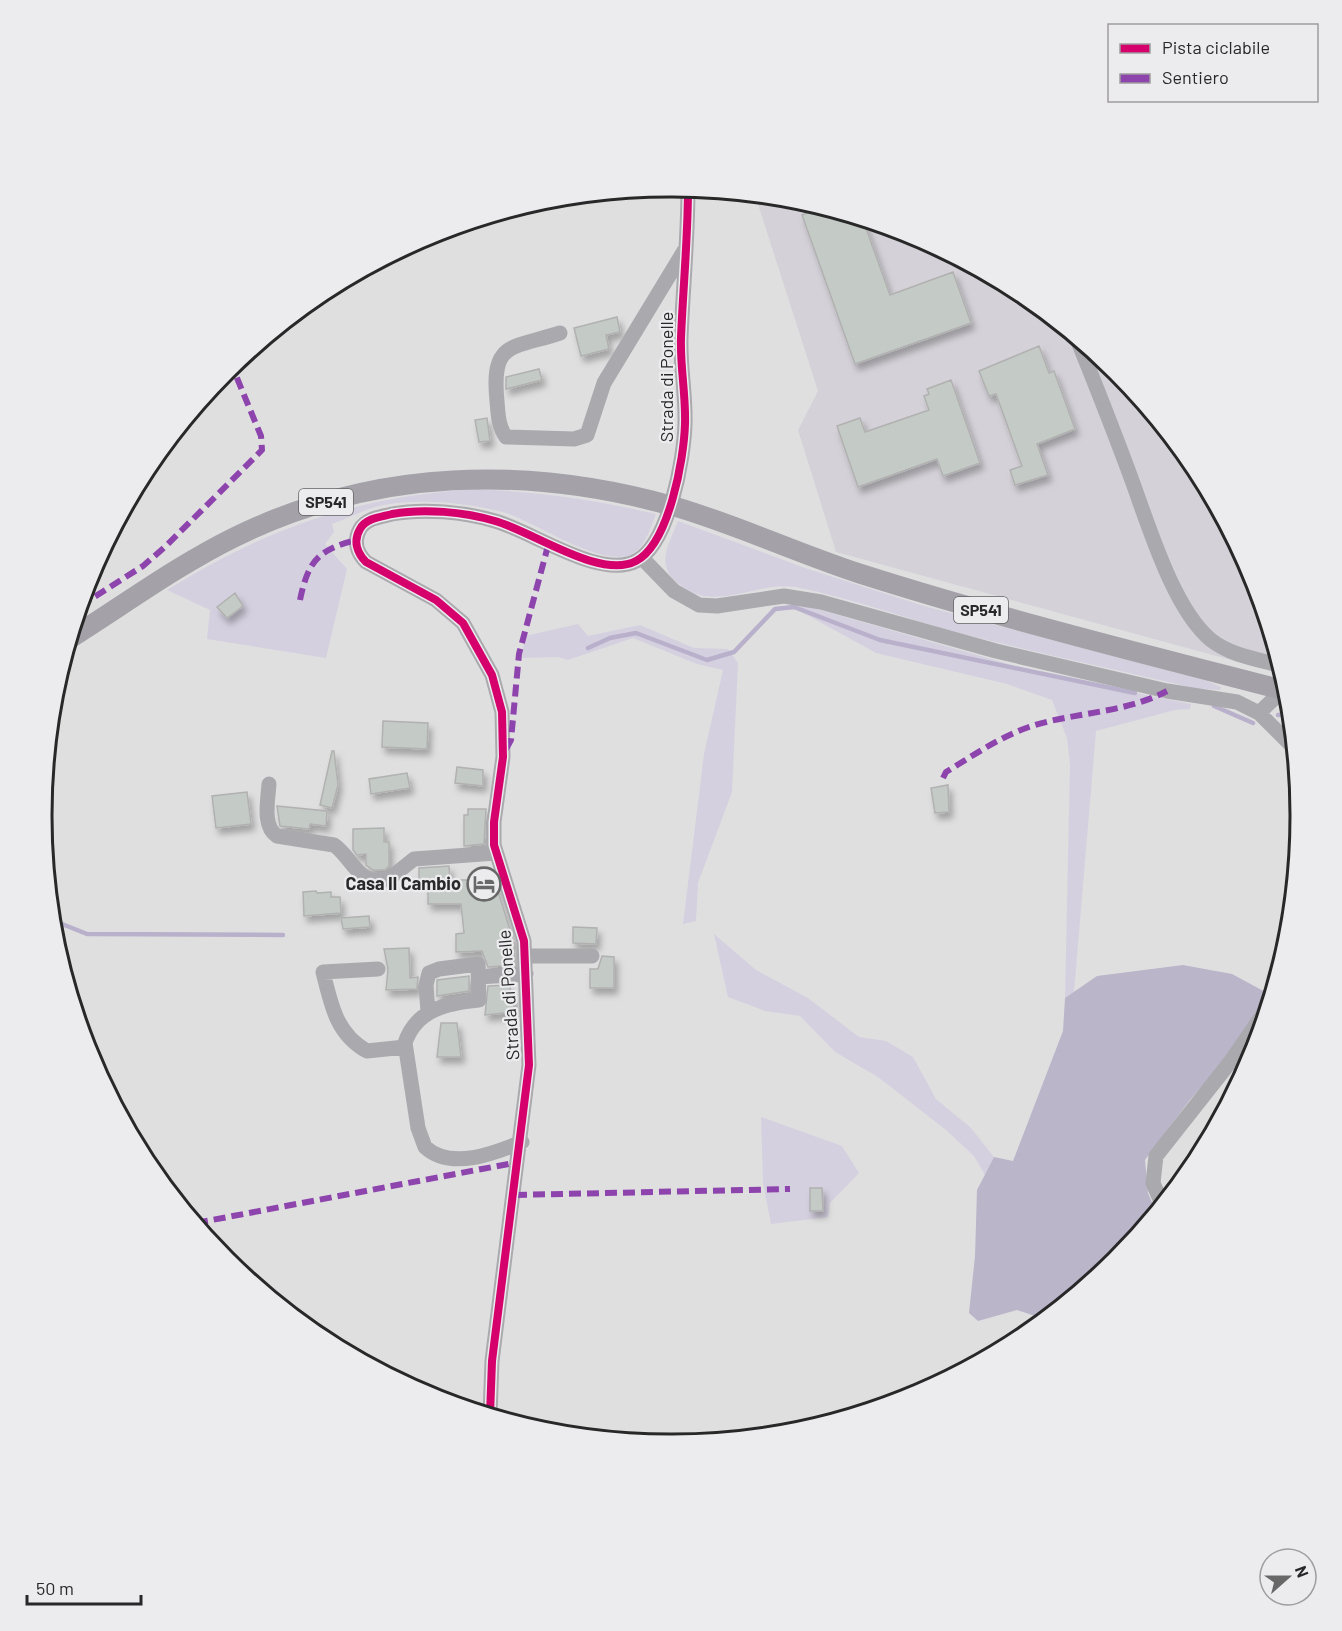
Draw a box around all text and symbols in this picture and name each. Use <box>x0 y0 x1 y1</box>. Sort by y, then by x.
legend <box>1108 24 1318 102</box>
text: Pista ciclabile <box>1162 36 1270 58</box>
text: Sentiero <box>1162 66 1229 88</box>
street label: Strada di Ponelle <box>655 312 677 442</box>
road number: SP541 <box>299 489 353 515</box>
road number: SP541 <box>954 597 1008 623</box>
hotel icon: Casa Il Cambio <box>466 866 502 902</box>
place label: Casa Il Cambio <box>346 872 461 894</box>
street label: Strada di Ponelle <box>492 929 524 1061</box>
north arrow <box>1258 1547 1318 1607</box>
text: N <box>1292 1563 1313 1580</box>
scale bar <box>27 1568 141 1606</box>
text: 50 m <box>36 1577 74 1599</box>

